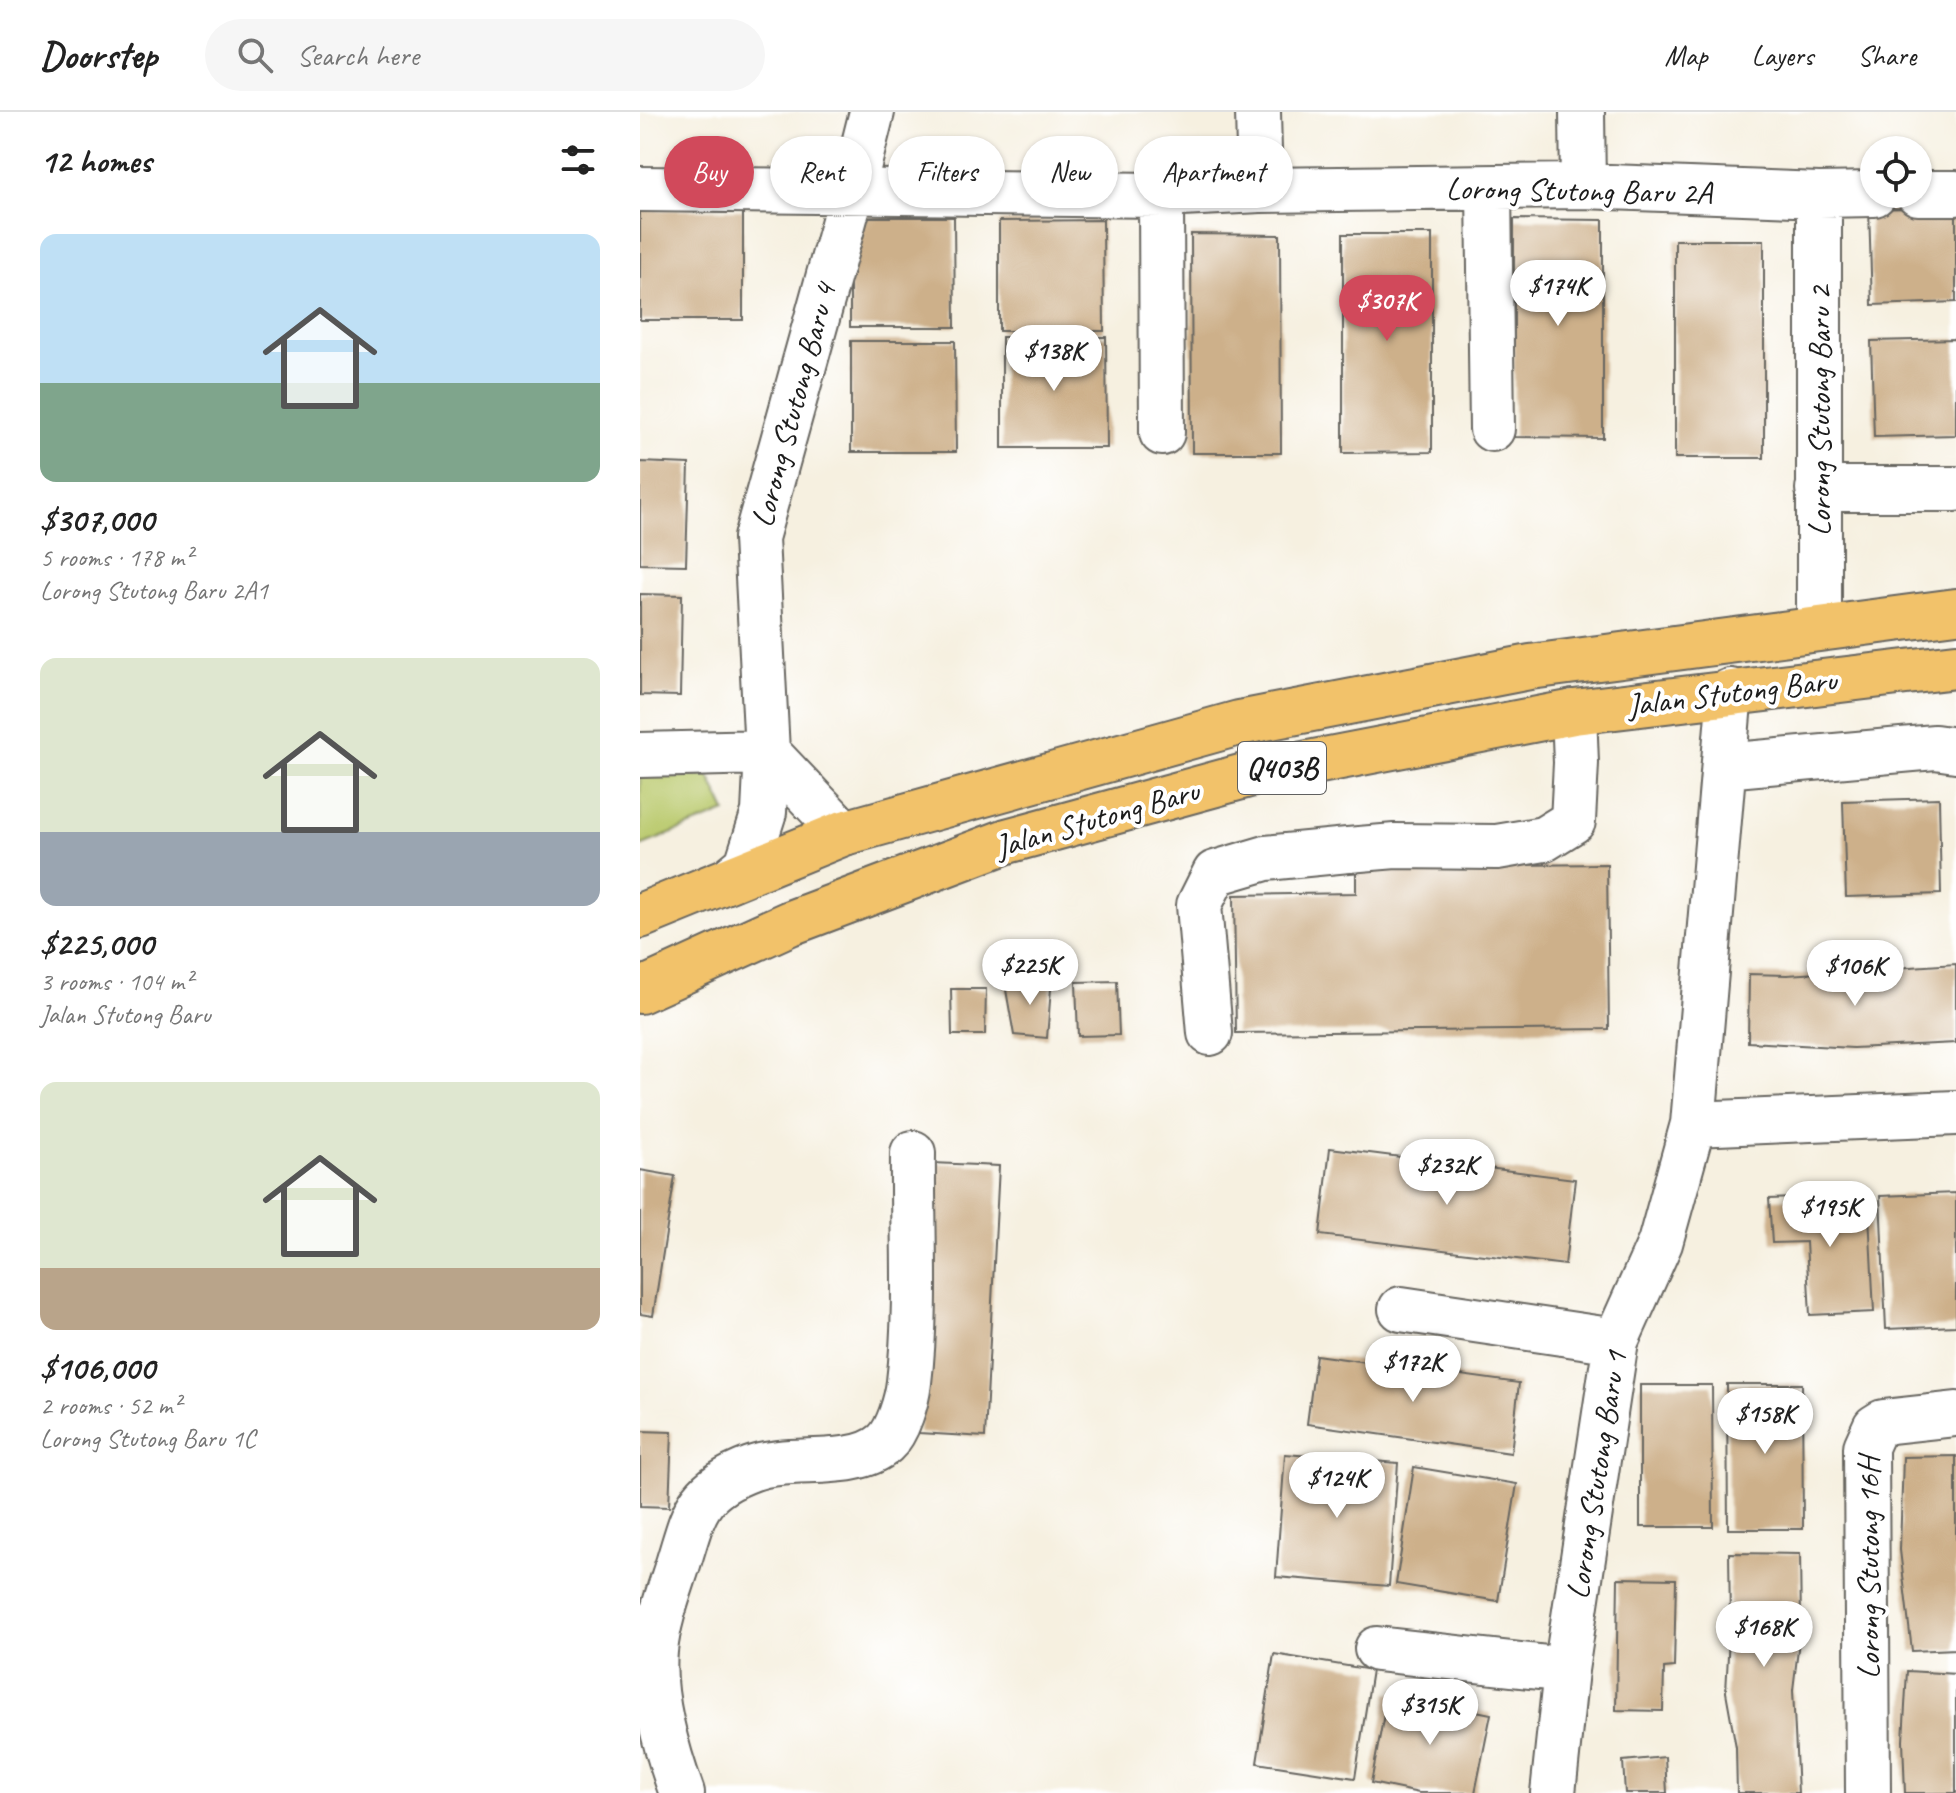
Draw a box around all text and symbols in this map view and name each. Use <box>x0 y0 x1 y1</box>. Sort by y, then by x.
search box <box>205 19 765 91</box>
text: Doorstep <box>40 32 157 79</box>
icon: search <box>233 33 277 77</box>
text: Search here <box>297 36 419 74</box>
text: Map <box>1665 38 1708 73</box>
text: Layers <box>1752 38 1813 73</box>
text: Share <box>1857 38 1916 73</box>
chip: Buy <box>664 136 754 208</box>
chip: Rent <box>770 136 872 208</box>
chip: Filters <box>888 136 1005 208</box>
chip: New <box>1021 136 1118 208</box>
chip: Apartment <box>1134 136 1293 208</box>
map controls <box>1860 136 1932 208</box>
button: locate <box>1860 136 1932 208</box>
icon: filters <box>556 138 600 182</box>
text: 12 homes <box>40 139 151 182</box>
street label: Lorong Stutong Baru 2A <box>1445 168 1714 213</box>
pin: $174K <box>1502 260 1614 328</box>
text: $174K <box>1528 269 1588 302</box>
street label: Lorong Stutong Baru 4 <box>741 275 847 531</box>
pin: $307K <box>1331 275 1443 343</box>
street label: Lorong Stutong Baru 2 <box>1799 283 1840 536</box>
text: $307K <box>1357 284 1417 317</box>
icon: home <box>248 286 392 430</box>
pin: $138K <box>998 325 1110 393</box>
text: $138K <box>1024 334 1084 367</box>
text: $307,000 <box>40 498 154 541</box>
text: 5 rooms · 178 m² <box>40 541 192 574</box>
text: Lorong Stutong Baru 2A1 <box>40 574 268 607</box>
street label: Jalan Stutong Baru <box>1623 659 1841 726</box>
icon: home <box>248 710 392 854</box>
road number: Q403B <box>1238 742 1326 794</box>
street label: Jalan Stutong Baru <box>989 769 1206 868</box>
text: $225,000 <box>40 922 153 965</box>
pin: $225K <box>974 939 1086 1007</box>
pin: $106K <box>1799 940 1911 1008</box>
text: $225K <box>1000 948 1060 981</box>
text: $106K <box>1825 949 1885 982</box>
text: 3 rooms · 104 m² <box>40 965 192 998</box>
text: Jalan Stutong Baru <box>40 998 211 1031</box>
icon: home <box>248 1134 392 1278</box>
pin: $232K <box>1391 1139 1503 1207</box>
text: $232K <box>1417 1148 1477 1181</box>
pin: $195K <box>1774 1181 1886 1249</box>
text: $195K <box>1800 1190 1860 1223</box>
pin: $172K <box>1357 1336 1469 1404</box>
text: $172K <box>1383 1345 1443 1378</box>
text: $106,000 <box>40 1346 155 1389</box>
street label: Lorong Stutong Baru 1 <box>1557 1347 1637 1602</box>
pin: $158K <box>1709 1388 1821 1456</box>
text: 2 rooms · 52 m² <box>40 1389 181 1422</box>
text: $158K <box>1735 1397 1795 1430</box>
text: Lorong Stutong Baru 1C <box>40 1422 256 1455</box>
pin: $124K <box>1281 1452 1393 1520</box>
street label: Lorong Stutong 16H <box>1848 1452 1889 1679</box>
text: $124K <box>1307 1461 1367 1494</box>
pin: $168K <box>1708 1601 1820 1669</box>
text: $168K <box>1734 1610 1794 1643</box>
pin: $315K <box>1374 1679 1486 1747</box>
text: $315K <box>1400 1688 1460 1721</box>

